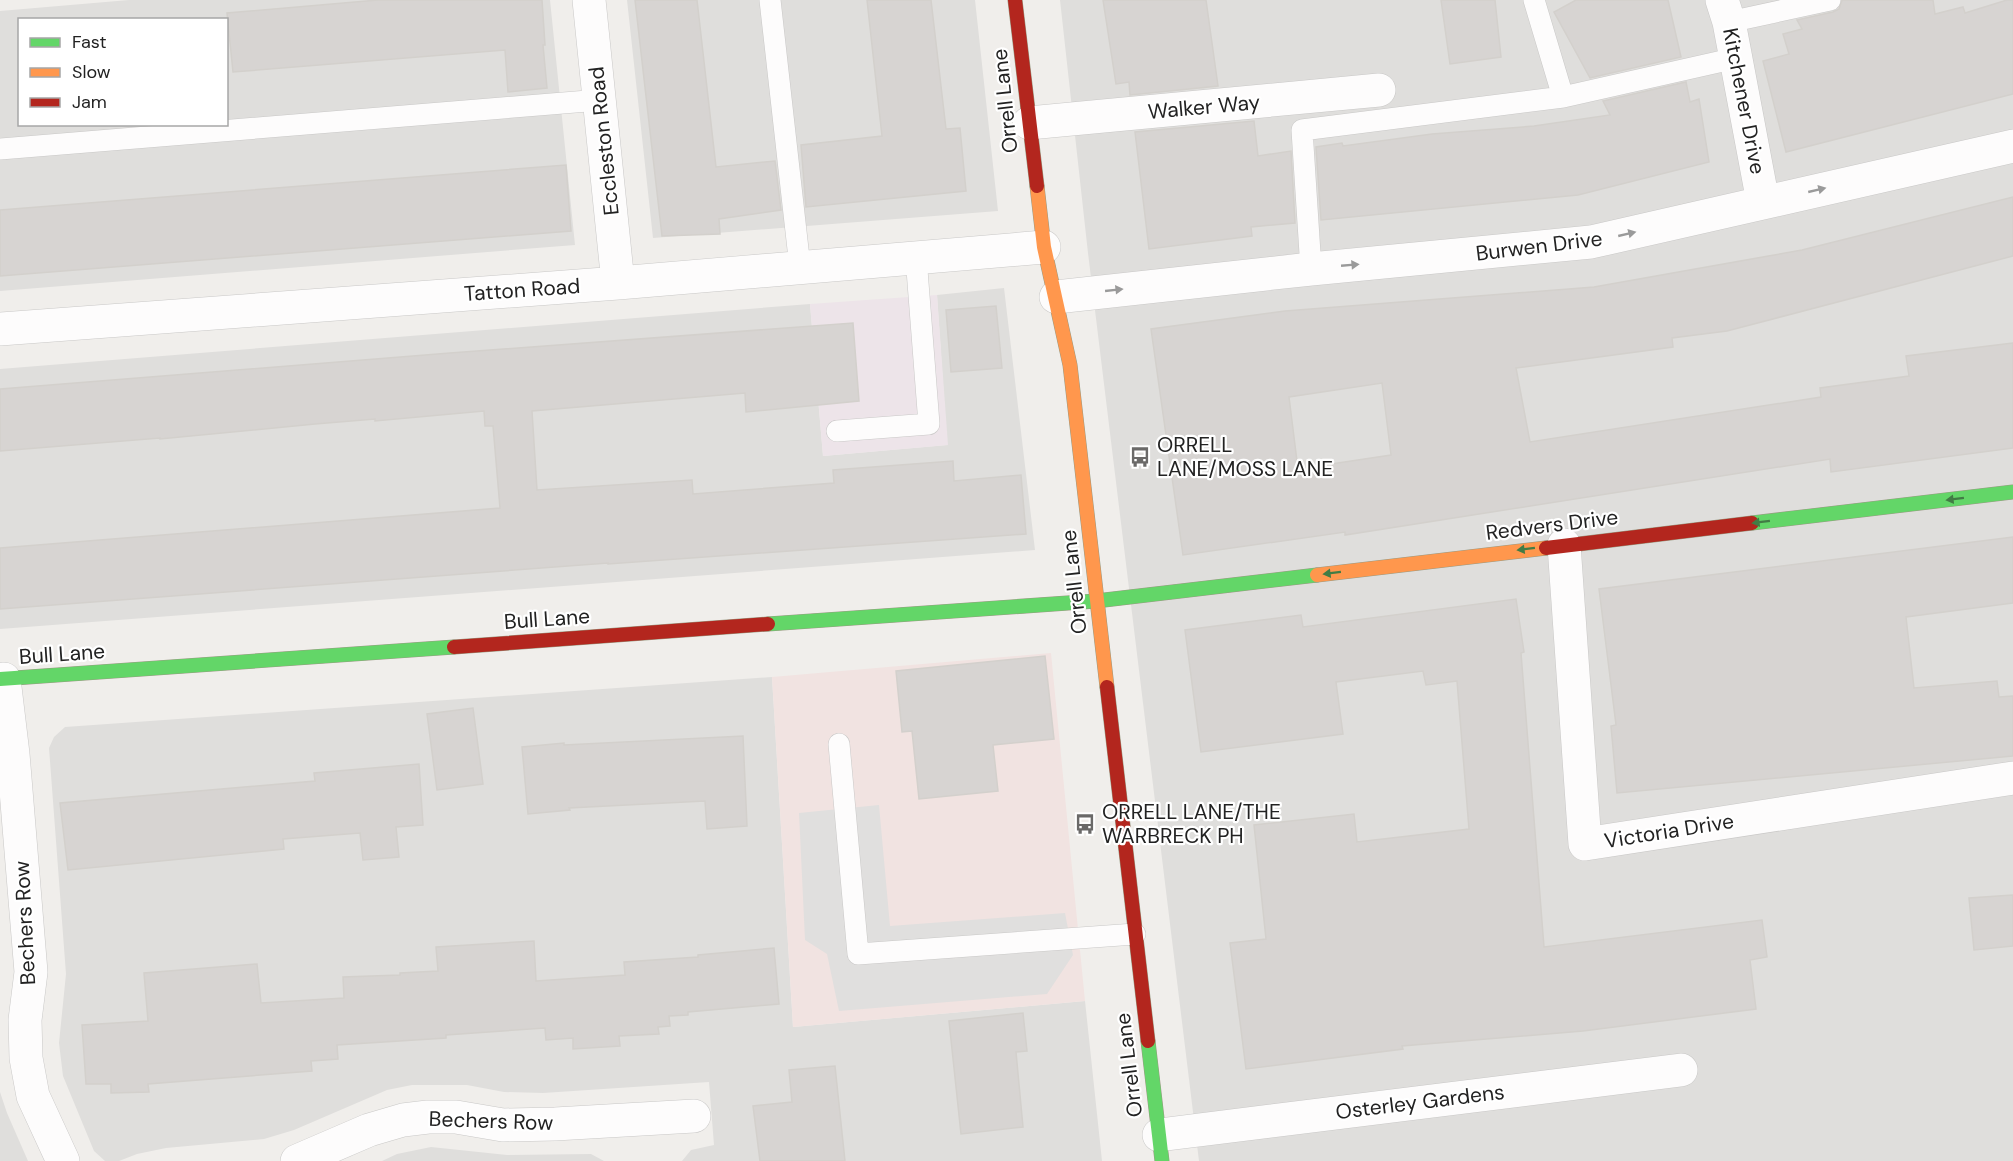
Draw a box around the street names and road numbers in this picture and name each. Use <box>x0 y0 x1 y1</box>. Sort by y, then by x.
street label: Kitchener Drive <box>1716 26 1772 177</box>
street label: Orrell Lane <box>986 47 1024 155</box>
street label: Eccleston Road <box>582 65 626 217</box>
street label: Walker Way <box>1147 88 1262 126</box>
street label: Burwen Drive <box>1474 224 1604 268</box>
street label: Tatton Road <box>463 272 581 308</box>
street label: Redvers Drive <box>1484 503 1620 547</box>
street label: Orrell Lane <box>1055 528 1093 636</box>
street label: Bull Lane <box>503 602 591 636</box>
street label: Bull Lane <box>18 637 106 671</box>
street label: Victoria Drive <box>1602 807 1736 855</box>
street label: Bechers Row <box>8 860 42 986</box>
street label: Orrell Lane <box>1109 1011 1149 1119</box>
street label: Osterley Gardens <box>1334 1078 1506 1126</box>
street label: Bechers Row <box>428 1105 554 1137</box>

